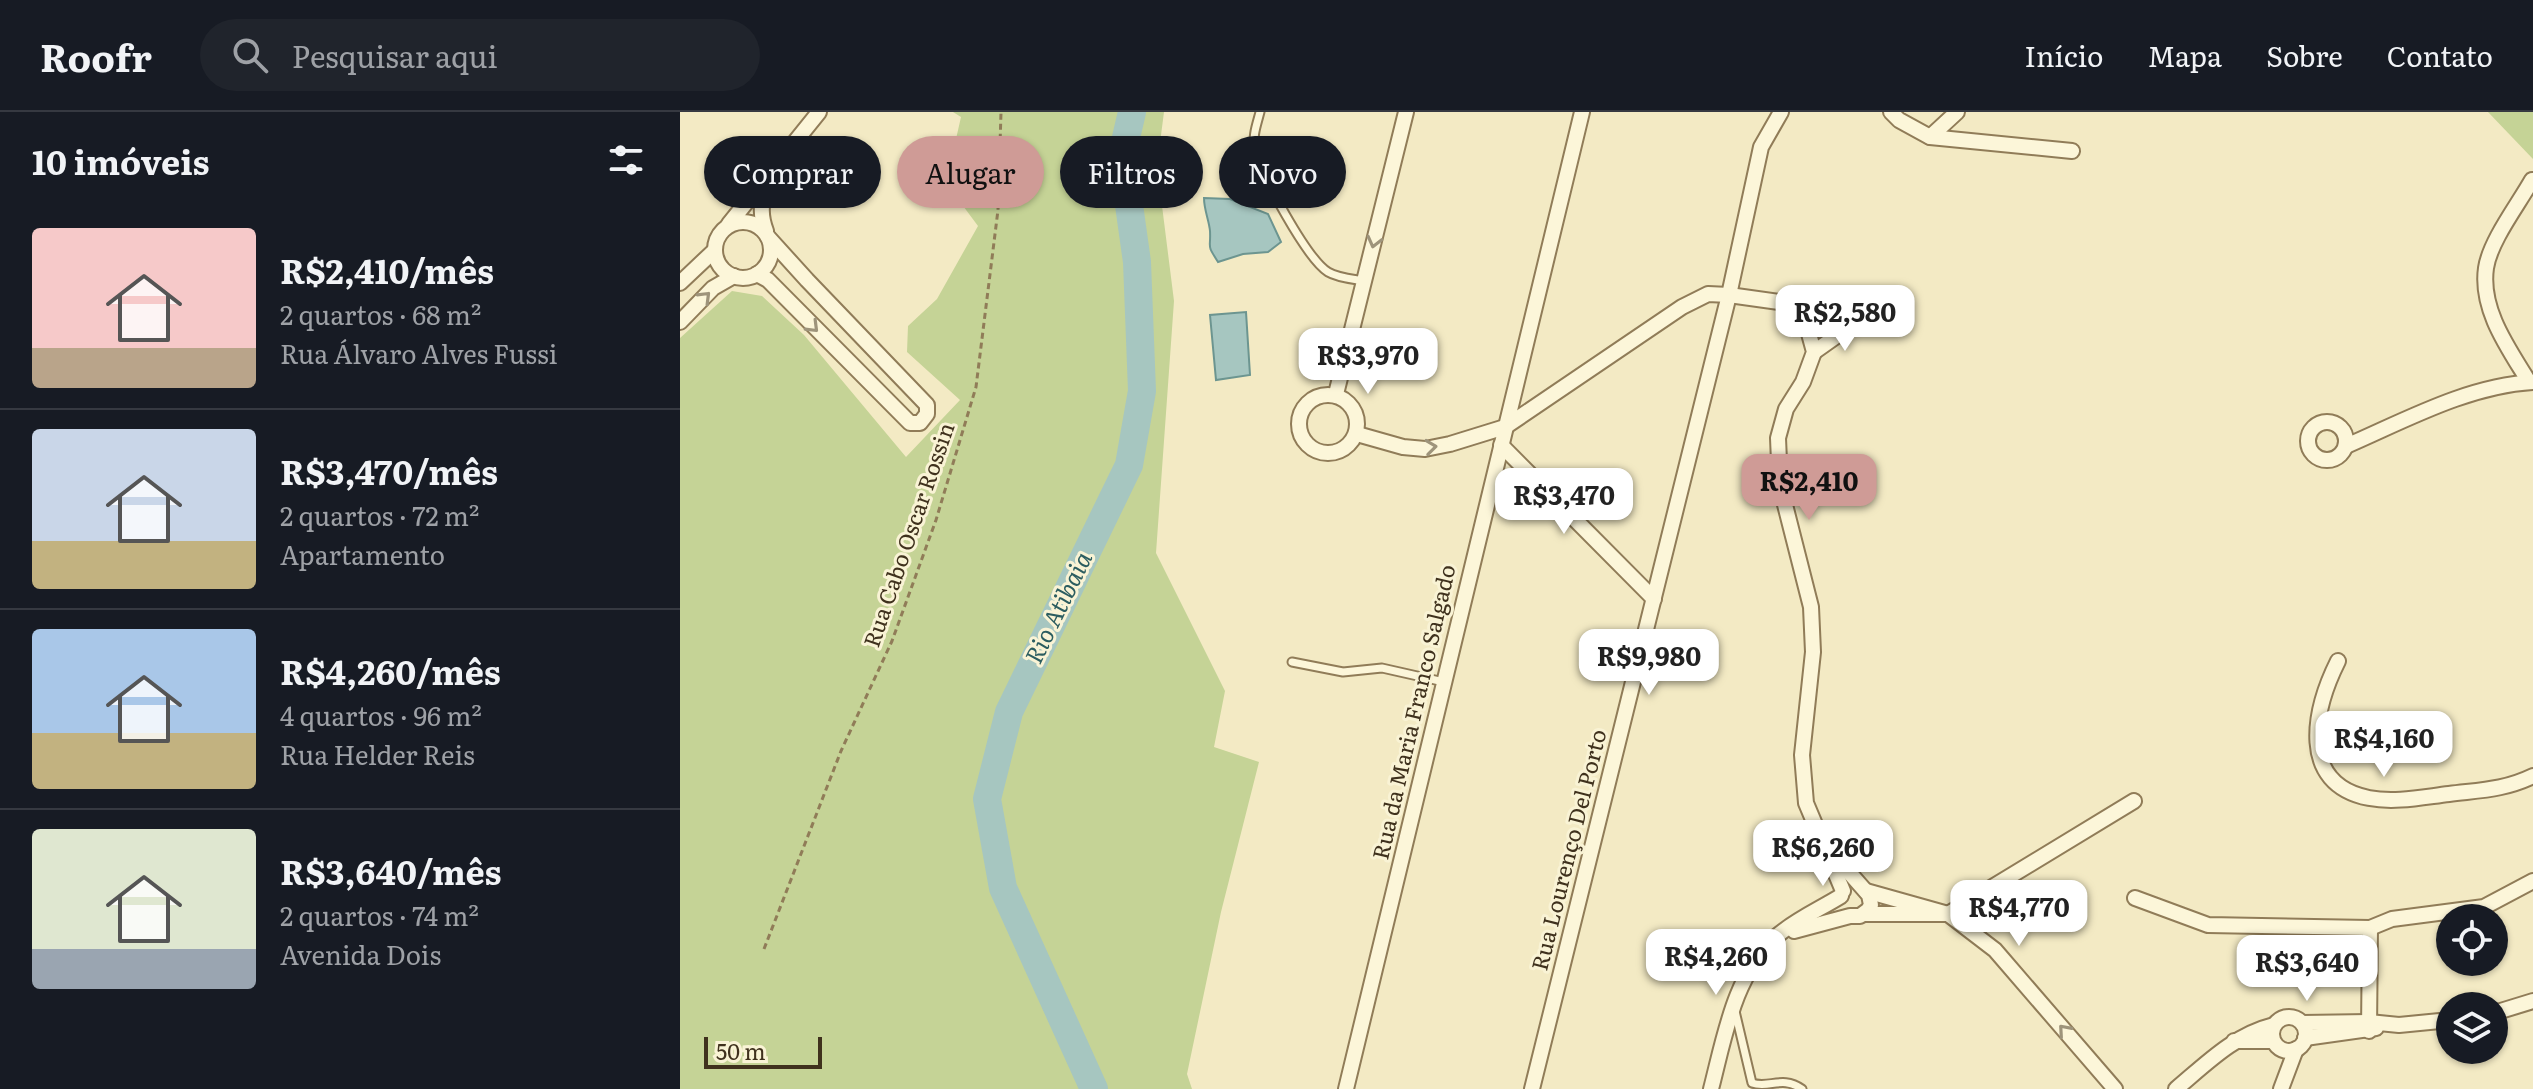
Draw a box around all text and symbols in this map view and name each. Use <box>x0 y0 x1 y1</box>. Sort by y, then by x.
search box <box>200 19 760 91</box>
text: Roofr <box>40 27 152 84</box>
icon: search <box>228 33 272 77</box>
text: Pesquisar aqui <box>292 33 498 77</box>
text: Início <box>2024 34 2103 76</box>
text: Mapa <box>2147 34 2222 76</box>
text: Sobre <box>2266 34 2343 76</box>
text: Contato <box>2387 34 2493 76</box>
text: 10 imóveis <box>32 135 210 185</box>
chip: Comprar <box>704 136 881 208</box>
chip: Alugar <box>897 136 1044 208</box>
chip: Filtros <box>1060 136 1203 208</box>
chip: Novo <box>1219 136 1346 208</box>
icon: filters <box>604 138 648 182</box>
one-way arrow <box>1366 235 1383 248</box>
text: R$2,410/mês <box>280 244 494 294</box>
icon: home <box>96 260 192 356</box>
pin: R$2,580 <box>1771 285 1919 353</box>
text: R$2,580 <box>1794 291 1896 330</box>
one-way arrow <box>696 292 710 306</box>
text: 2 quartos · 68 m² <box>280 294 481 333</box>
one-way arrow <box>804 318 819 332</box>
pin: R$3,970 <box>1294 328 1442 396</box>
text: Rua Álvaro Alves Fussi <box>280 333 557 372</box>
text: R$3,970 <box>1317 334 1419 373</box>
street label: Rua Cabo Oscar Rossin <box>854 418 962 651</box>
one-way arrow <box>1425 438 1438 455</box>
text: R$3,470/mês <box>280 445 498 495</box>
pin: R$2,410 <box>1735 454 1883 522</box>
text: R$2,410 <box>1760 460 1858 499</box>
icon: home <box>96 461 192 557</box>
pin: R$3,470 <box>1490 468 1638 536</box>
text: R$3,470 <box>1513 474 1615 513</box>
text: 2 quartos · 72 m² <box>280 495 479 534</box>
text: Apartamento <box>280 534 445 573</box>
water label: Rio Atibaia <box>1015 545 1099 669</box>
street label: Rua da Maria Franco Salgado <box>1362 561 1463 862</box>
pin: R$9,980 <box>1575 629 1723 697</box>
text: R$9,980 <box>1597 635 1701 674</box>
text: R$4,260/mês <box>280 645 501 695</box>
icon: home <box>96 661 192 757</box>
text: 4 quartos · 96 m² <box>280 695 482 734</box>
pin: R$4,160 <box>2310 711 2458 779</box>
text: R$4,160 <box>2334 717 2434 756</box>
street label: Rua Lourenço Del Porto <box>1522 726 1614 974</box>
text: Rua Helder Reis <box>280 734 475 773</box>
pin: R$6,260 <box>1749 820 1897 888</box>
text: R$6,260 <box>1771 826 1875 865</box>
text: R$3,640/mês <box>280 845 502 895</box>
icon: home <box>96 861 192 957</box>
pin: R$4,770 <box>1945 880 2093 948</box>
text: R$4,770 <box>1968 886 2070 925</box>
text: 2 quartos · 74 m² <box>280 895 479 934</box>
map controls <box>2436 904 2508 1064</box>
button: locate <box>2436 904 2508 976</box>
pin: R$4,260 <box>1642 929 1790 997</box>
text: Avenida Dois <box>280 934 441 973</box>
text: R$4,260 <box>1664 935 1768 974</box>
pin: R$3,640 <box>2233 935 2381 1003</box>
text: R$3,640 <box>2255 941 2359 980</box>
button: layers <box>2436 992 2508 1064</box>
one-way arrow <box>2059 1025 2074 1039</box>
scale bar <box>704 1033 822 1069</box>
text: 50 m <box>716 1034 766 1067</box>

